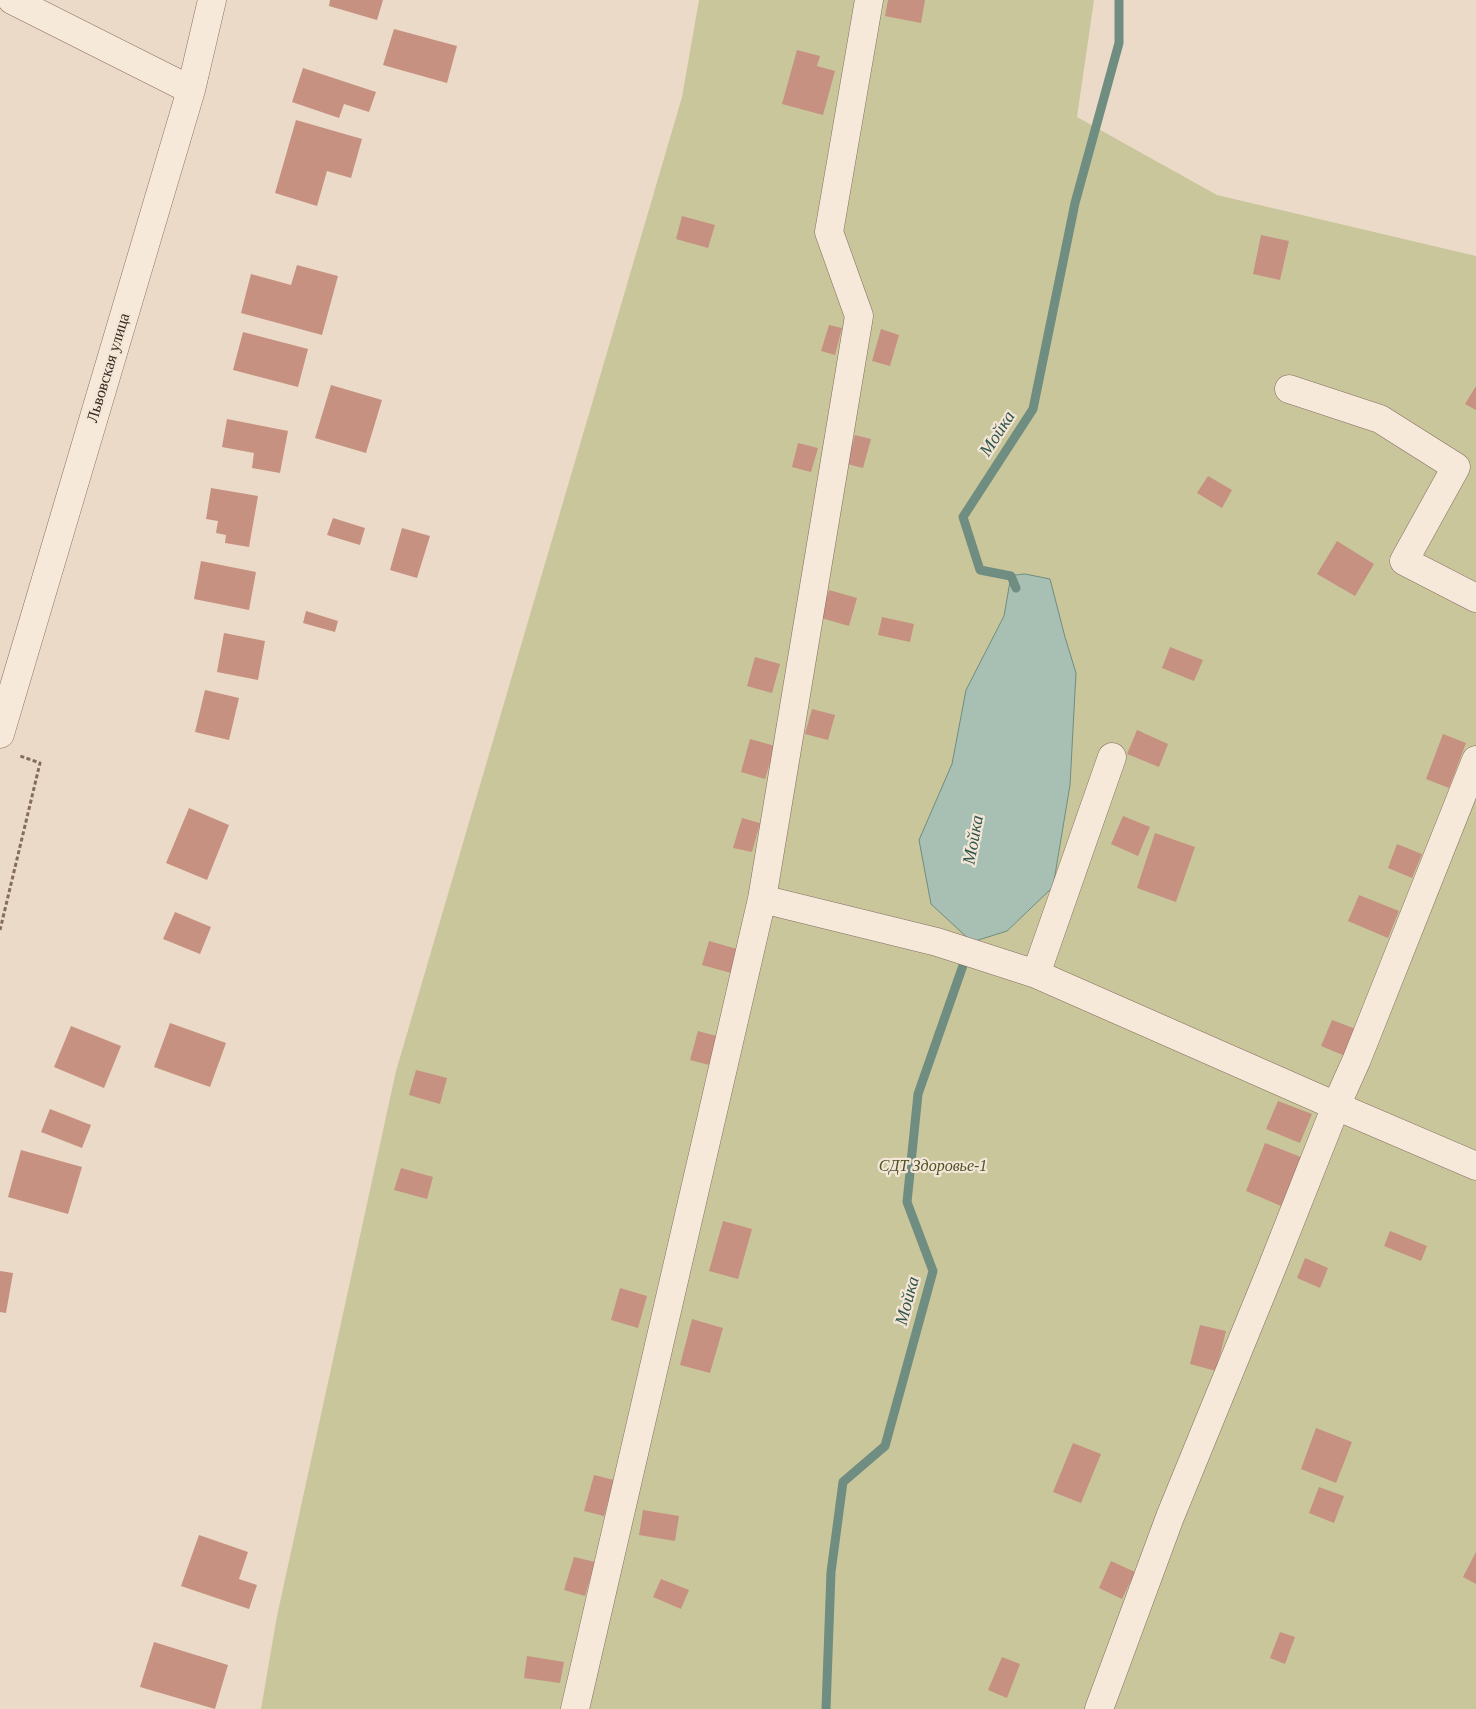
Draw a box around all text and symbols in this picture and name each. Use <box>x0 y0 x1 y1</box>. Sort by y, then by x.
street label: Львовская улица <box>83 311 135 425</box>
water label: Мойка <box>975 407 1021 461</box>
water label: Мойка <box>959 814 989 866</box>
park label: СДТ Здоровье-1 <box>879 1157 987 1177</box>
water label: Мойка <box>891 1274 925 1328</box>

